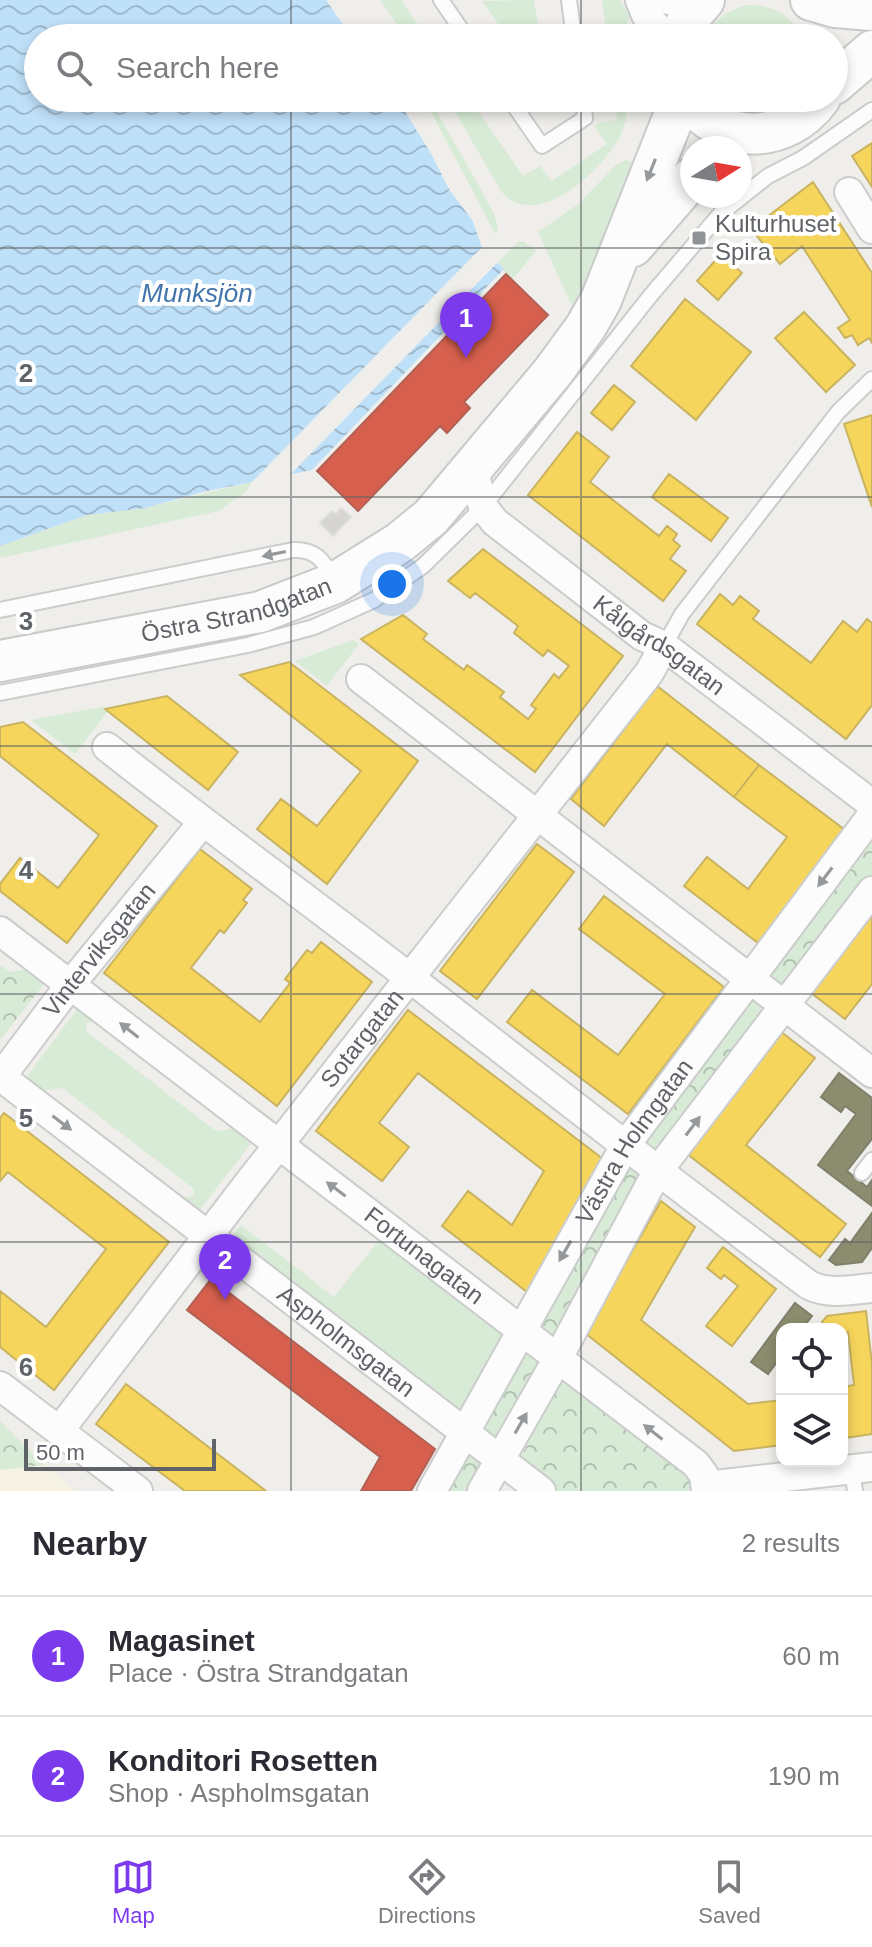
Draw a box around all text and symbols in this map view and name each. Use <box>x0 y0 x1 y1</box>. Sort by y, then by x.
search box <box>24 24 848 112</box>
icon: search <box>52 46 96 90</box>
text: Search here <box>116 51 279 84</box>
north arrow <box>680 136 752 208</box>
one-way arrow <box>645 158 658 182</box>
place label: Kulturhuset Spira <box>715 210 837 265</box>
marker: Kulturhuset Spira <box>690 229 708 247</box>
water label: Munksjön <box>141 278 253 308</box>
pin: 1 <box>440 292 492 358</box>
text: 2 <box>19 358 33 388</box>
one-way arrow <box>261 548 286 561</box>
your location <box>372 564 412 604</box>
street label: Östra Strandgatan <box>139 572 335 647</box>
street label: Kålgårdsgatan <box>588 589 730 700</box>
text: 3 <box>19 606 33 636</box>
text: 4 <box>19 855 34 885</box>
one-way arrow <box>817 867 833 887</box>
street label: Vinterviksgatan <box>37 877 161 1022</box>
street label: Sotargatan <box>315 984 409 1093</box>
one-way arrow <box>119 1023 139 1039</box>
street label: Västra Holmgatan <box>570 1054 698 1229</box>
text: 5 <box>19 1103 33 1133</box>
one-way arrow <box>52 1115 72 1131</box>
one-way arrow <box>684 1116 700 1136</box>
one-way arrow <box>325 1181 346 1197</box>
street label: Fortunagatan <box>359 1201 489 1309</box>
pin: 2 <box>199 1234 251 1300</box>
one-way arrow <box>558 1240 572 1263</box>
street label: Aspholmsgatan <box>272 1280 420 1402</box>
map controls <box>776 1323 848 1467</box>
button: locate <box>776 1323 848 1395</box>
text: 6 <box>19 1352 33 1382</box>
button: layers <box>776 1395 848 1467</box>
one-way arrow <box>514 1412 528 1435</box>
one-way arrow <box>643 1424 663 1440</box>
scale bar <box>24 1435 216 1471</box>
text: 50 m <box>36 1440 85 1465</box>
text: Nearby <box>32 1524 147 1562</box>
text: 2 results <box>742 1528 840 1558</box>
text: Magasinet <box>108 1624 255 1657</box>
text: 1 <box>51 1641 65 1671</box>
text: 60 m <box>782 1641 840 1671</box>
text: Place · Östra Strandgatan <box>108 1658 409 1688</box>
text: Konditori Rosetten <box>108 1744 378 1777</box>
text: 2 <box>51 1761 65 1791</box>
text: 190 m <box>768 1761 840 1791</box>
text: Shop · Aspholmsgatan <box>108 1778 370 1808</box>
tab: Map <box>111 1855 155 1929</box>
tab: Directions <box>378 1855 476 1929</box>
tab: Saved <box>698 1855 761 1929</box>

